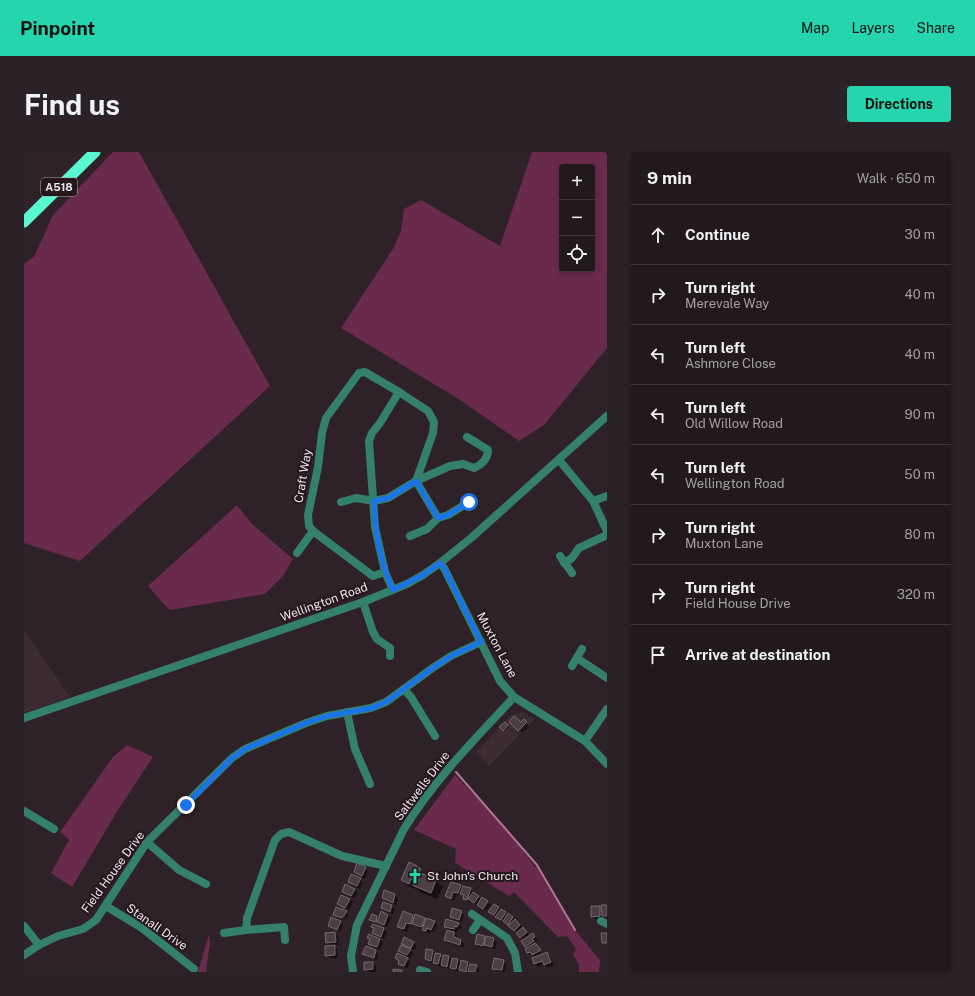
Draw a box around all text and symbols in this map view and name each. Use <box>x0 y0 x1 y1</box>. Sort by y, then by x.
text: Pinpoint <box>20 17 95 39</box>
text: Map <box>801 20 829 36</box>
text: Layers <box>851 20 895 36</box>
text: Share <box>917 20 955 36</box>
button: Directions <box>847 86 951 122</box>
text: Find us <box>24 88 120 121</box>
map controls <box>559 164 595 272</box>
button: + <box>559 164 595 200</box>
text: 9 min <box>647 168 692 188</box>
text: Walk · 650 m <box>857 171 935 186</box>
road number: A518 <box>41 178 77 196</box>
button: − <box>559 200 595 236</box>
icon: ahead <box>647 224 669 246</box>
text: Continue <box>685 226 750 243</box>
text: 30 m <box>905 227 935 242</box>
button: locate <box>559 236 595 272</box>
text: Turn right <box>685 279 755 296</box>
icon: right <box>647 284 669 306</box>
text: 40 m <box>904 287 935 302</box>
text: Merevale Way <box>685 296 769 311</box>
text: Turn left <box>685 339 746 356</box>
icon: left <box>647 344 669 366</box>
text: 40 m <box>904 347 935 362</box>
text: Ashmore Close <box>685 356 776 371</box>
text: Turn left <box>685 399 746 416</box>
icon: left <box>647 404 669 426</box>
text: 90 m <box>905 407 935 422</box>
text: Old Willow Road <box>685 416 783 431</box>
street label: Craft Way <box>291 447 315 504</box>
text: Turn left <box>685 459 746 476</box>
icon: left <box>647 464 669 486</box>
text: 50 m <box>904 467 935 482</box>
text: Wellington Road <box>685 476 784 491</box>
route start <box>460 493 478 511</box>
text: Turn right <box>685 519 755 536</box>
icon: right <box>647 524 669 546</box>
text: 80 m <box>904 527 935 542</box>
text: Muxton Lane <box>685 536 763 551</box>
text: Turn right <box>685 579 755 596</box>
street label: Wellington Road <box>278 580 370 624</box>
icon: right <box>647 584 669 606</box>
text: 320 m <box>897 587 935 602</box>
text: Field House Drive <box>685 596 791 611</box>
street label: Muxton Lane <box>474 610 520 680</box>
icon: arrive <box>647 644 669 666</box>
text: Arrive at destination <box>685 646 830 663</box>
street label: Saltwells Drive <box>391 748 453 823</box>
route end <box>177 796 195 814</box>
street label: Field House Drive <box>79 828 147 916</box>
church icon: St John's Church <box>406 867 424 885</box>
place label: St John's Church <box>427 869 518 883</box>
street label: Stanall Drive <box>124 901 190 953</box>

